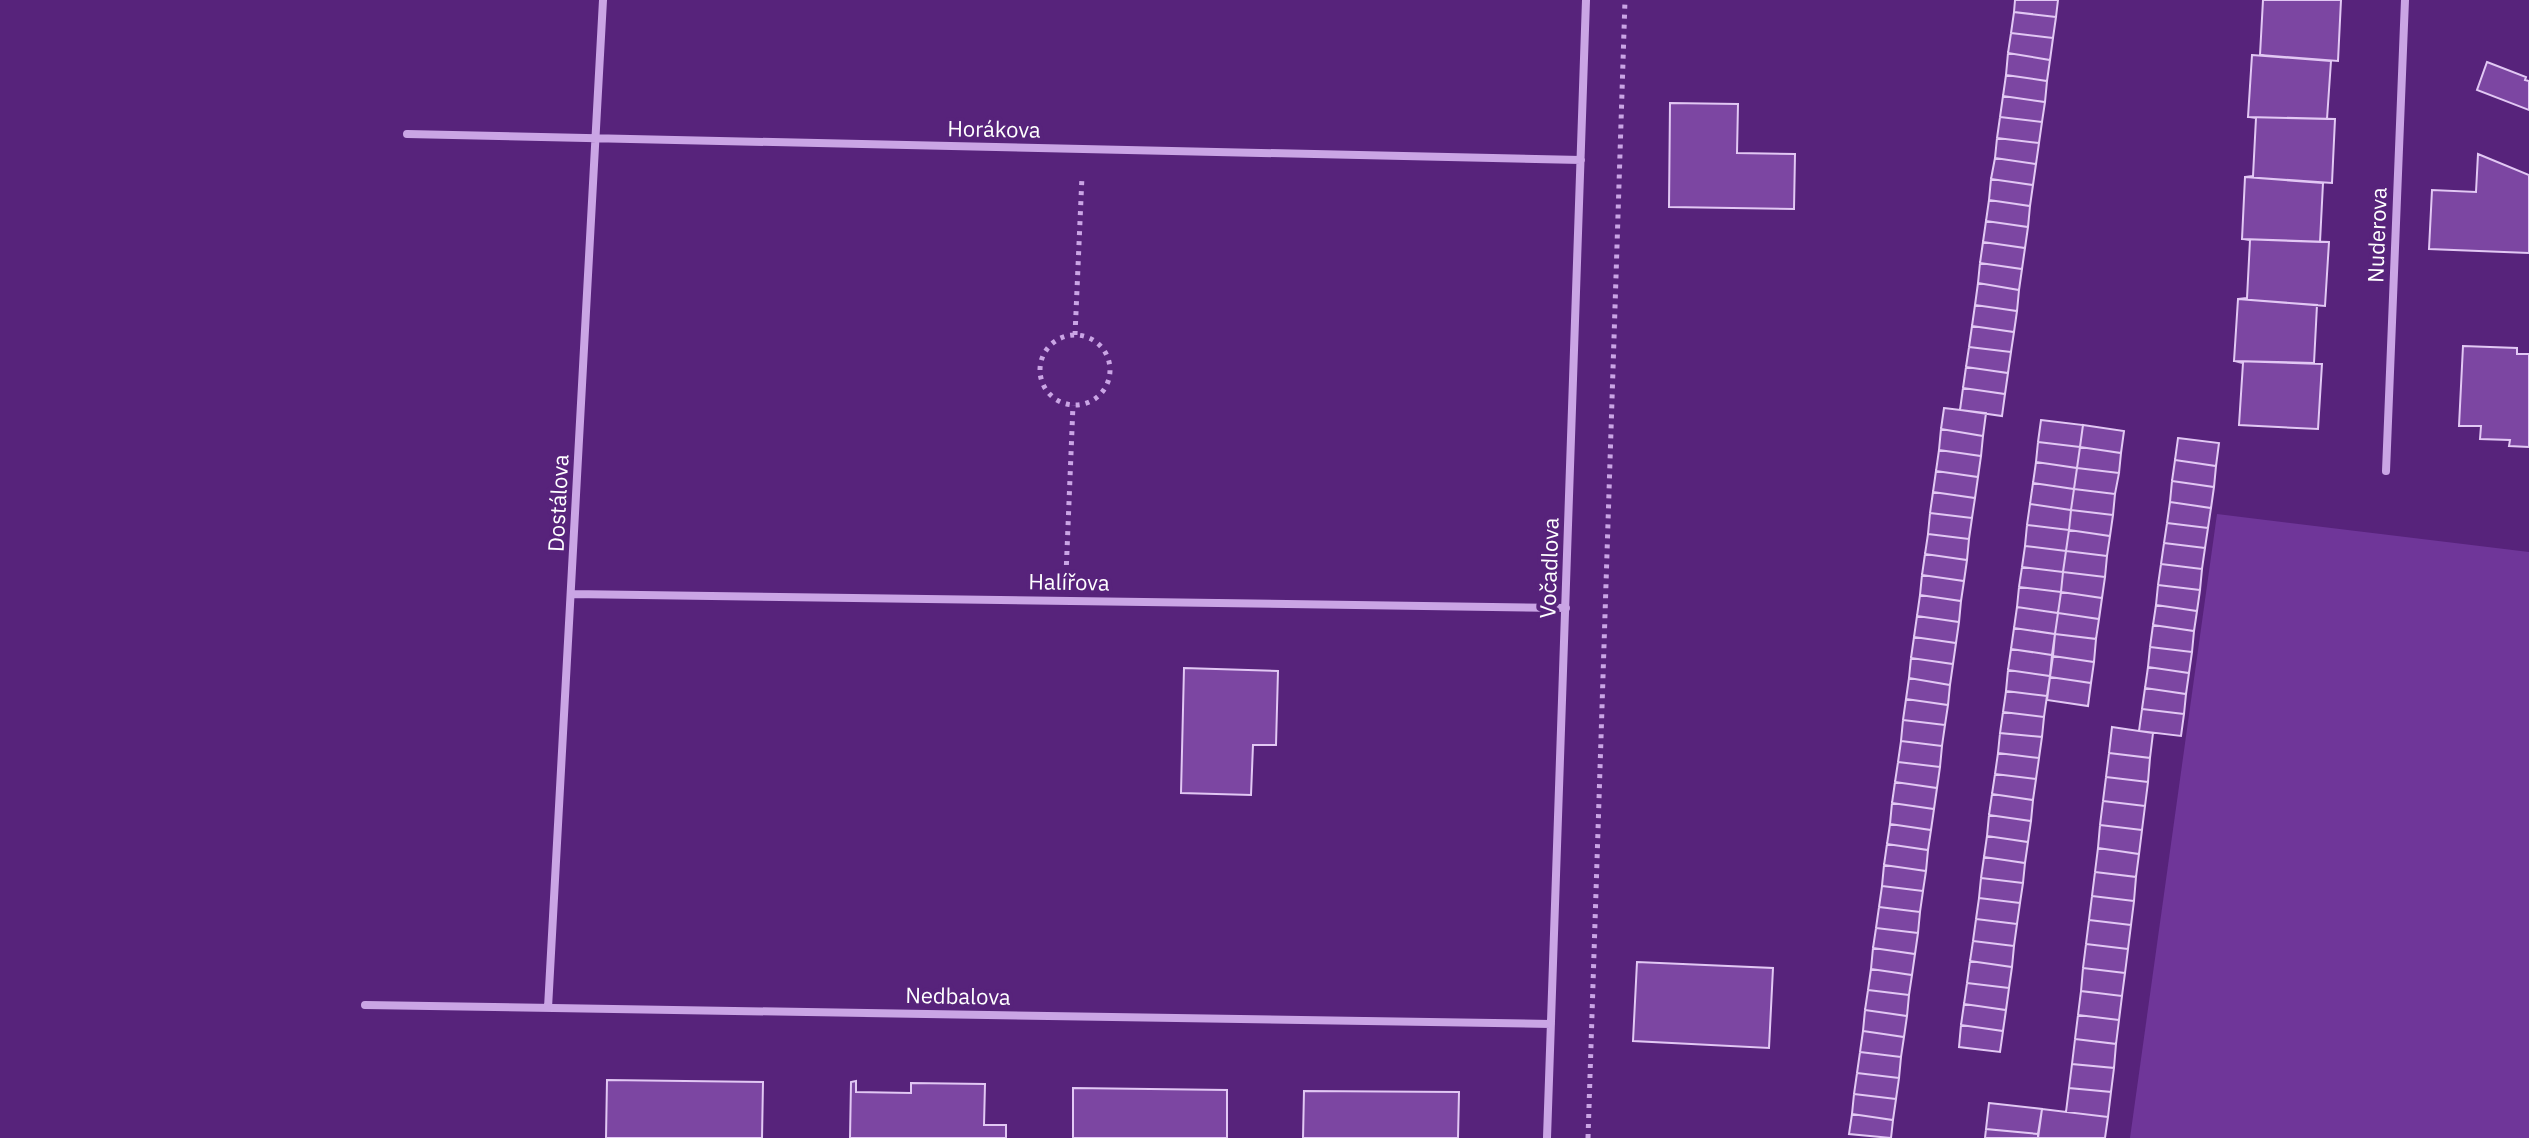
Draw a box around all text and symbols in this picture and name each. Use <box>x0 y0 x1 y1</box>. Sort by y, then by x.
street label: Horákova <box>947 113 1041 144</box>
street label: Nuderova <box>2360 187 2393 283</box>
street label: Dostálova <box>540 453 575 552</box>
street label: Vočadlova <box>1532 517 1565 619</box>
street label: Halířova <box>1028 566 1110 597</box>
street label: Nedbalova <box>905 980 1011 1011</box>

